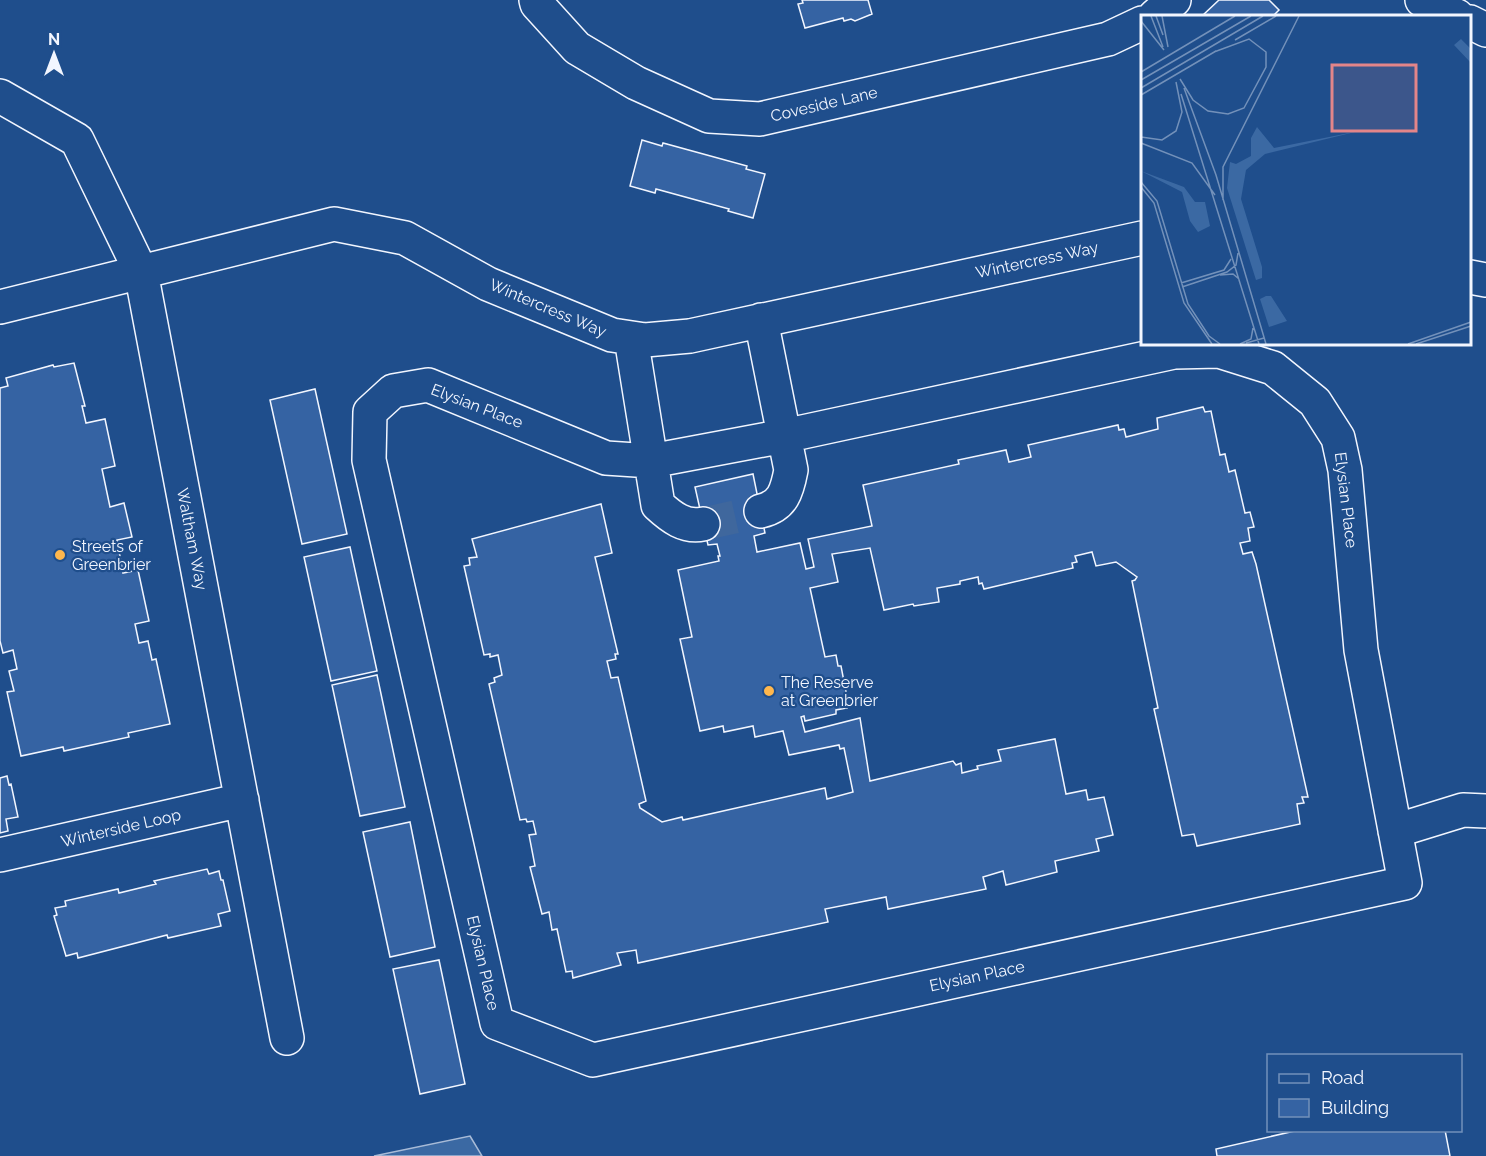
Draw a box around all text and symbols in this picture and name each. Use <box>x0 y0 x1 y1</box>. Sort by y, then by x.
inset map <box>1141 15 1471 345</box>
north arrow <box>24 24 84 84</box>
text: N <box>48 30 60 49</box>
street label: Coveside Lane <box>769 82 879 126</box>
street label: Wintercress Way <box>974 238 1100 282</box>
street label: Wintercress Way <box>487 275 610 341</box>
street label: Elysian Place <box>428 380 526 432</box>
street label: Elysian Place <box>1331 451 1361 549</box>
street label: Waltham Way <box>173 486 211 592</box>
place label: Streets of Greenbrier <box>72 537 151 574</box>
marker: Streets of Greenbrier <box>53 548 67 562</box>
place label: The Reserve at Greenbrier <box>781 673 878 710</box>
marker: The Reserve at Greenbrier <box>762 684 776 698</box>
street label: Winterside Loop <box>59 805 183 851</box>
street label: Elysian Place <box>463 914 503 1012</box>
street label: Elysian Place <box>928 957 1026 995</box>
legend <box>1267 1054 1462 1132</box>
text: Road <box>1321 1067 1364 1088</box>
text: Building <box>1321 1097 1389 1118</box>

